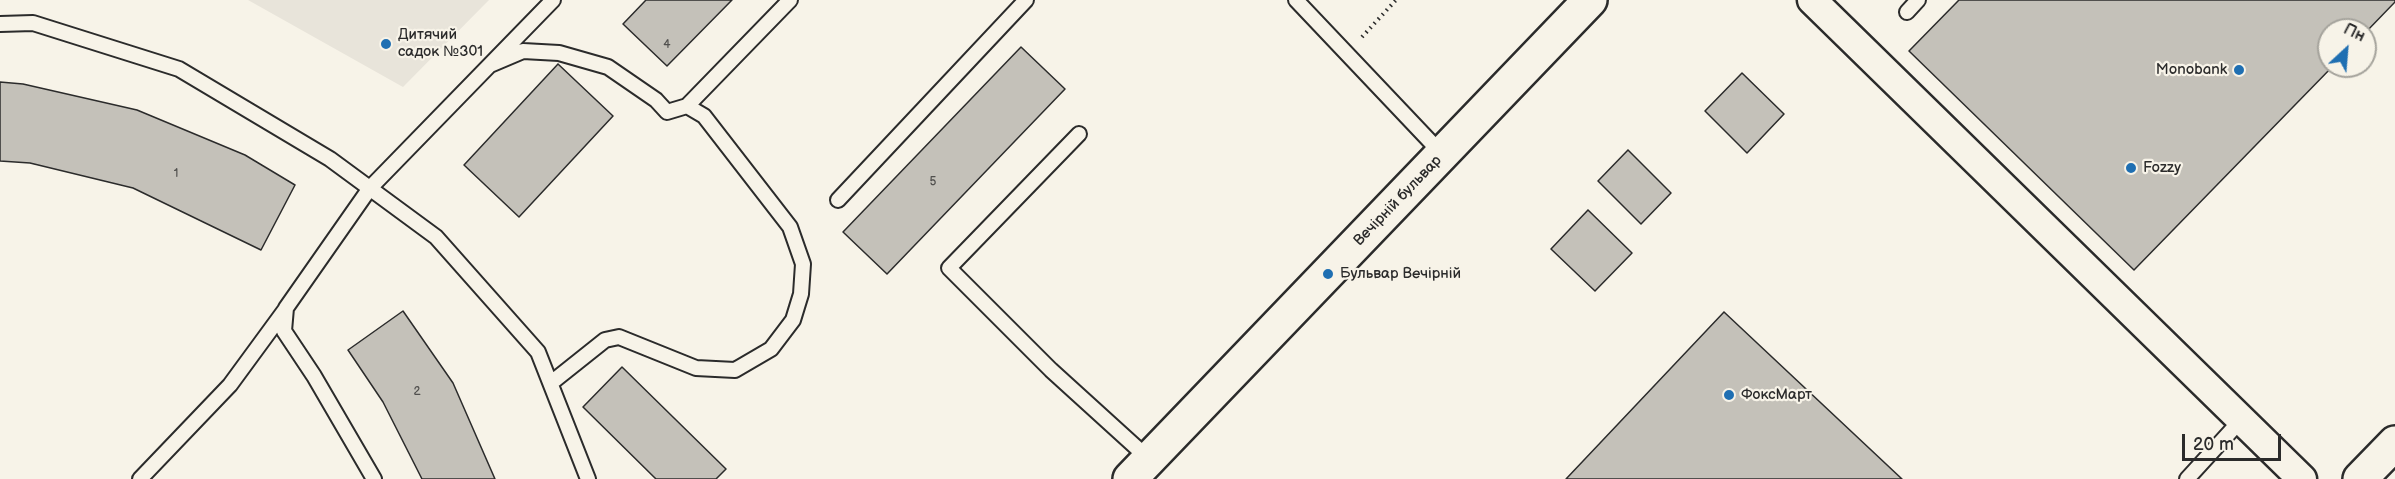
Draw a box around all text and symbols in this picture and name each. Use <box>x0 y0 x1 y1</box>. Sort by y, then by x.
north arrow <box>2317 18 2377 78</box>
text: Пн <box>2340 20 2368 46</box>
place label: Дитячий садок №301 <box>398 26 483 61</box>
marker: Дитячий садок №301 <box>379 37 393 51</box>
house number: 4 <box>663 38 671 52</box>
place label: Monobank <box>2156 61 2227 79</box>
marker: Monobank <box>2232 63 2246 77</box>
street label: Вечірній бульвар <box>1350 152 1446 250</box>
place label: Fozzy <box>2143 159 2181 177</box>
marker: Fozzy <box>2124 161 2138 175</box>
house number: 1 <box>174 167 178 181</box>
house number: 5 <box>930 175 936 189</box>
place label: Бульвар Вечірній <box>1340 265 1461 283</box>
marker: Бульвар Вечірній <box>1321 267 1335 281</box>
house number: 2 <box>413 385 421 399</box>
place label: ФоксМарт <box>1741 386 1812 404</box>
marker: ФоксМарт <box>1722 388 1736 402</box>
scale bar <box>2185 422 2284 460</box>
text: 20 m <box>2193 434 2234 455</box>

